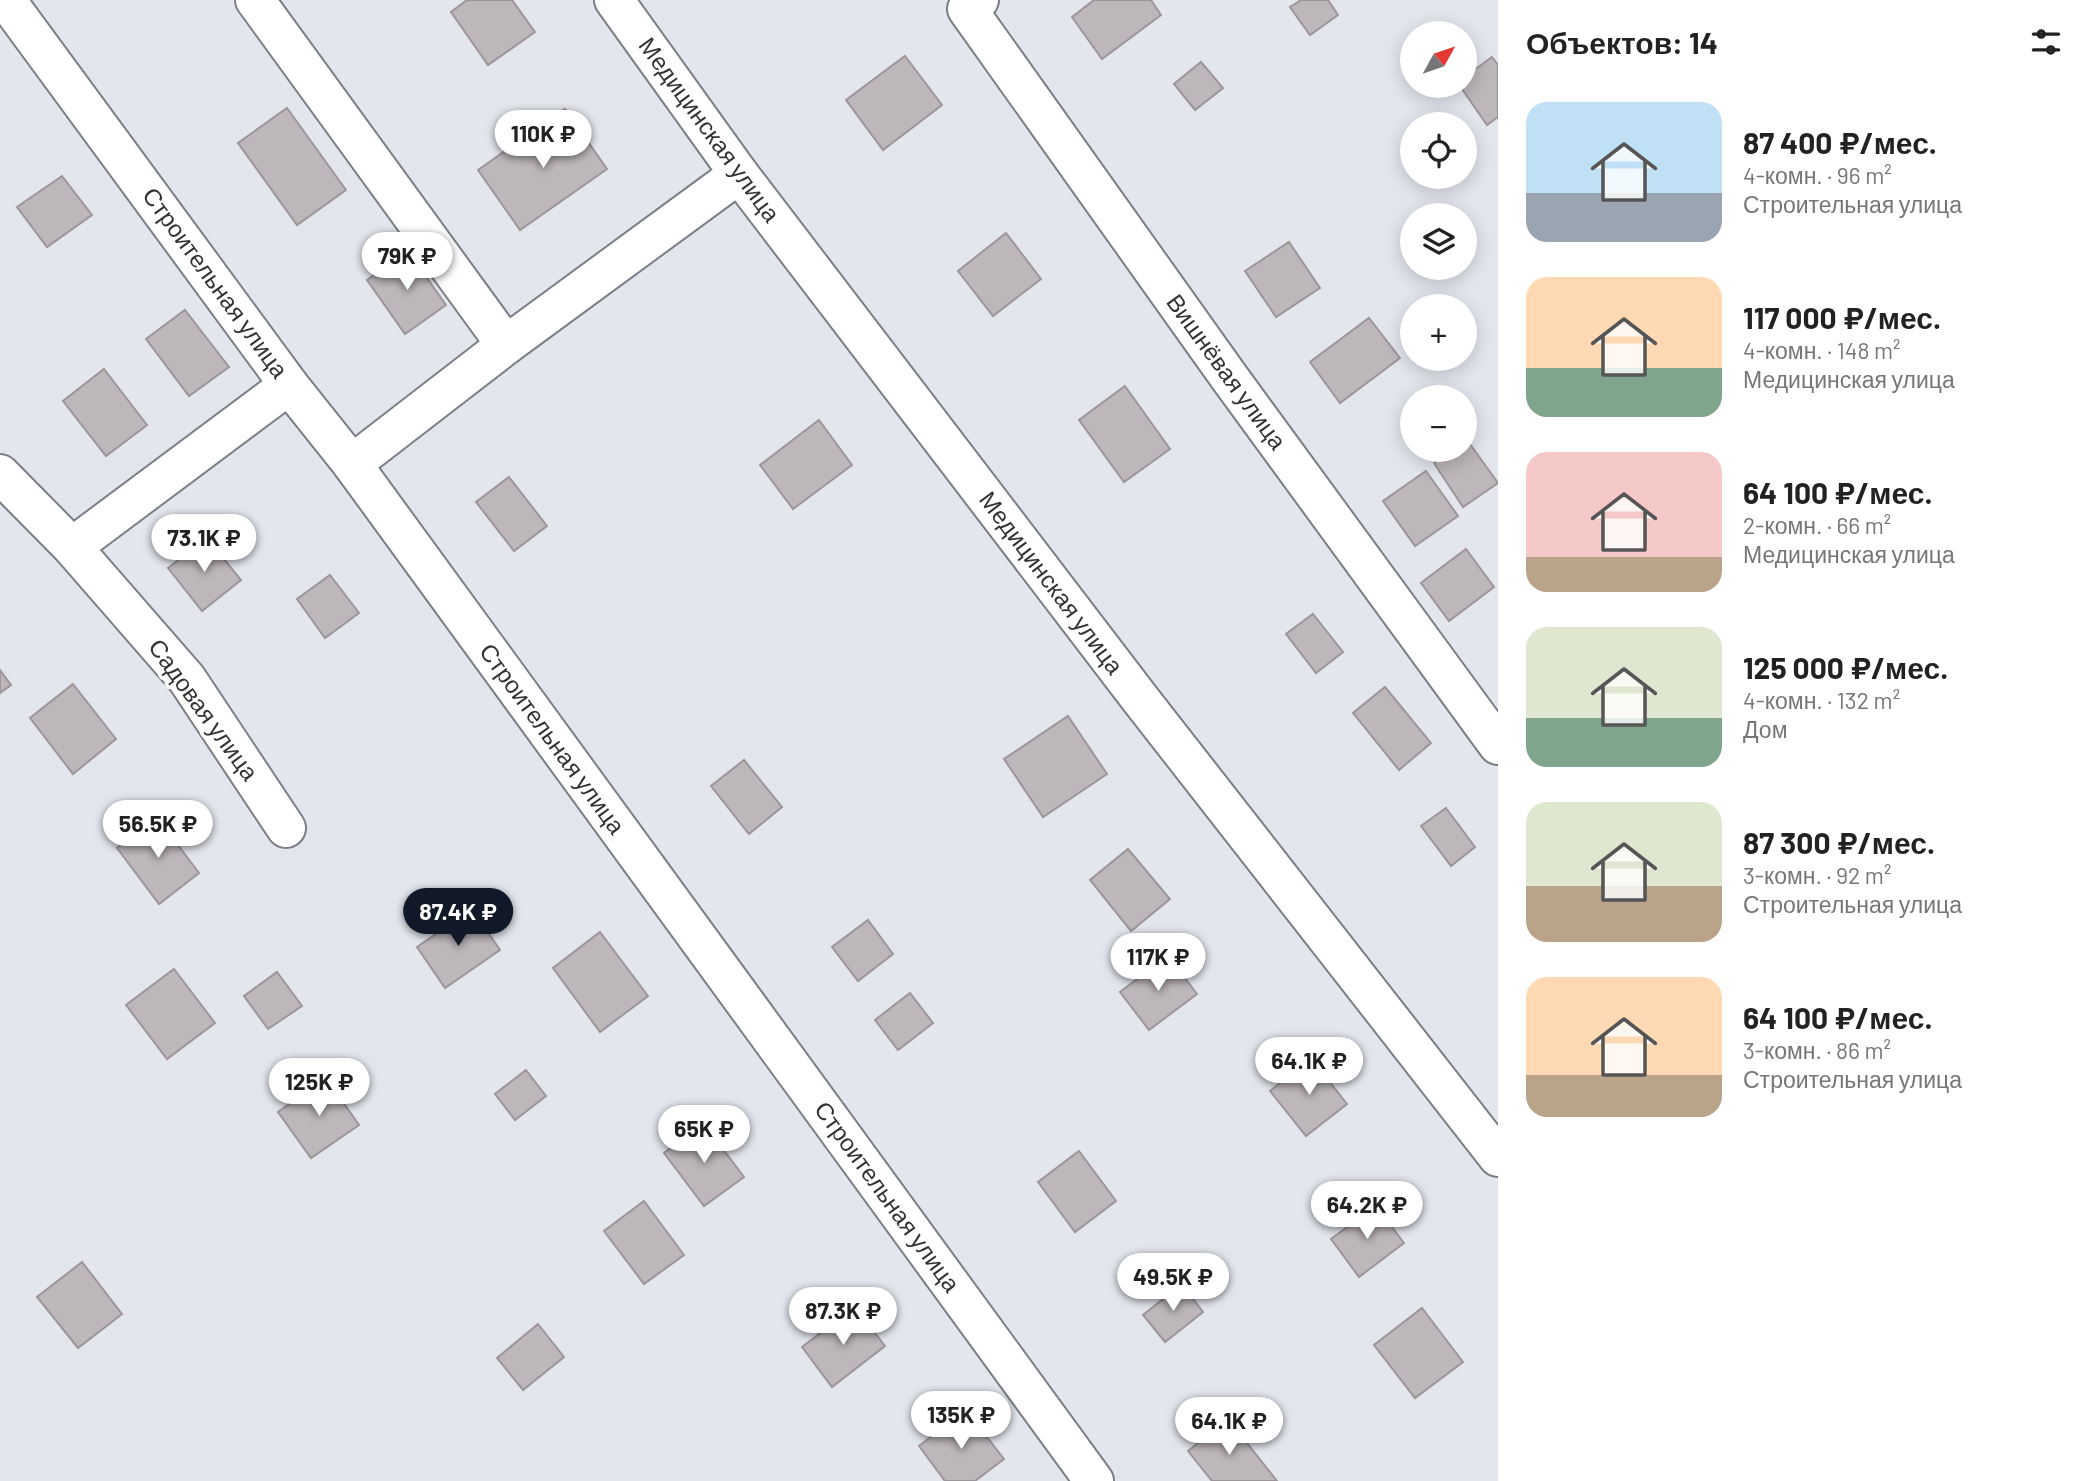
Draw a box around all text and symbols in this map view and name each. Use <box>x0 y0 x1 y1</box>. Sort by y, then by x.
north arrow <box>1400 21 1477 98</box>
map controls <box>1400 21 1477 462</box>
icon: filters <box>2027 23 2065 61</box>
text: Объектов: 14 <box>1526 24 1718 60</box>
street label: Медицинская улица <box>634 31 787 228</box>
pin: 110K ₽ <box>486 110 600 170</box>
button: locate <box>1400 112 1477 189</box>
text: 110K ₽ <box>511 119 575 147</box>
text: 87 400 ₽/мес. <box>1743 124 1937 160</box>
icon: home <box>1582 130 1666 214</box>
text: 4-комн. · 96 m² <box>1743 161 1892 189</box>
street label: Строительная улица <box>137 181 296 384</box>
text: Строительная улица <box>1743 190 1962 218</box>
button: layers <box>1400 203 1477 280</box>
pin: 79K ₽ <box>358 232 456 292</box>
text: 79K ₽ <box>378 241 436 269</box>
street label: Вишнёвая улица <box>1161 288 1294 455</box>
button: + <box>1400 294 1477 371</box>
text: 117 000 ₽/мес. <box>1743 299 1941 335</box>
icon: home <box>1582 305 1666 389</box>
text: 4-комн. · 148 m² <box>1743 336 1901 364</box>
text: Медицинская улица <box>1743 365 1955 393</box>
button: − <box>1400 385 1477 462</box>
text: 64 100 ₽/мес. <box>1743 474 1933 510</box>
icon: home <box>1582 480 1666 564</box>
street label: Медицинская улица <box>974 485 1131 680</box>
text: 2-комн. · 66 m² <box>1743 511 1891 539</box>
pin: 73.1K ₽ <box>139 514 269 574</box>
text: 73.1K ₽ <box>167 523 241 551</box>
text: Медицинская улица <box>1743 540 1955 568</box>
street label: Садовая улица <box>143 633 266 786</box>
street label: Строительная улица <box>474 637 633 840</box>
text: 125 000 ₽/мес. <box>1743 649 1948 685</box>
icon: home <box>1582 655 1666 739</box>
text: 4-комн. · 132 m² <box>1743 686 1900 714</box>
text: Дом <box>1743 715 1787 743</box>
pin: 56.5K ₽ <box>93 800 223 860</box>
text: 56.5K ₽ <box>119 809 197 837</box>
text: 87 300 ₽/мес. <box>1743 824 1935 860</box>
icon: home <box>1582 830 1666 914</box>
text: 3-комн. · 92 m² <box>1743 861 1891 889</box>
pin: 87.4K ₽ <box>393 888 523 948</box>
text: Строительная улица <box>1743 890 1962 918</box>
text: 87.4K ₽ <box>419 897 497 925</box>
pin: 117K ₽ <box>1101 934 1215 993</box>
text: 117K ₽ <box>1127 942 1189 970</box>
text: 64 100 ₽/мес. <box>1743 999 1933 1035</box>
icon: home <box>1582 1005 1666 1089</box>
text: 3-комн. · 86 m² <box>1743 1036 1891 1064</box>
pin: 64.1K ₽ <box>1244 1038 1374 1097</box>
text: 64.1K ₽ <box>1271 1046 1347 1074</box>
pin: 125K ₽ <box>262 1058 376 1118</box>
text: Строительная улица <box>1743 1065 1962 1093</box>
text: 125K ₽ <box>285 1067 353 1095</box>
street label: Строительная улица <box>809 1095 968 1298</box>
pin: 65K ₽ <box>655 1106 753 1165</box>
text: 65K ₽ <box>674 1114 734 1142</box>
pin: 64.2K ₽ <box>1302 1182 1432 1241</box>
text: 64.2K ₽ <box>1327 1190 1407 1218</box>
pin: 49.5K ₽ <box>1108 1254 1238 1313</box>
text: 49.5K ₽ <box>1133 1262 1213 1290</box>
pin: 87.3K ₽ <box>778 1288 908 1347</box>
text: 87.3K ₽ <box>805 1296 881 1324</box>
pin: 135K ₽ <box>904 1392 1018 1451</box>
pin: 64.1K ₽ <box>1164 1398 1294 1457</box>
text: 135K ₽ <box>927 1400 995 1428</box>
text: 64.1K ₽ <box>1191 1406 1267 1434</box>

